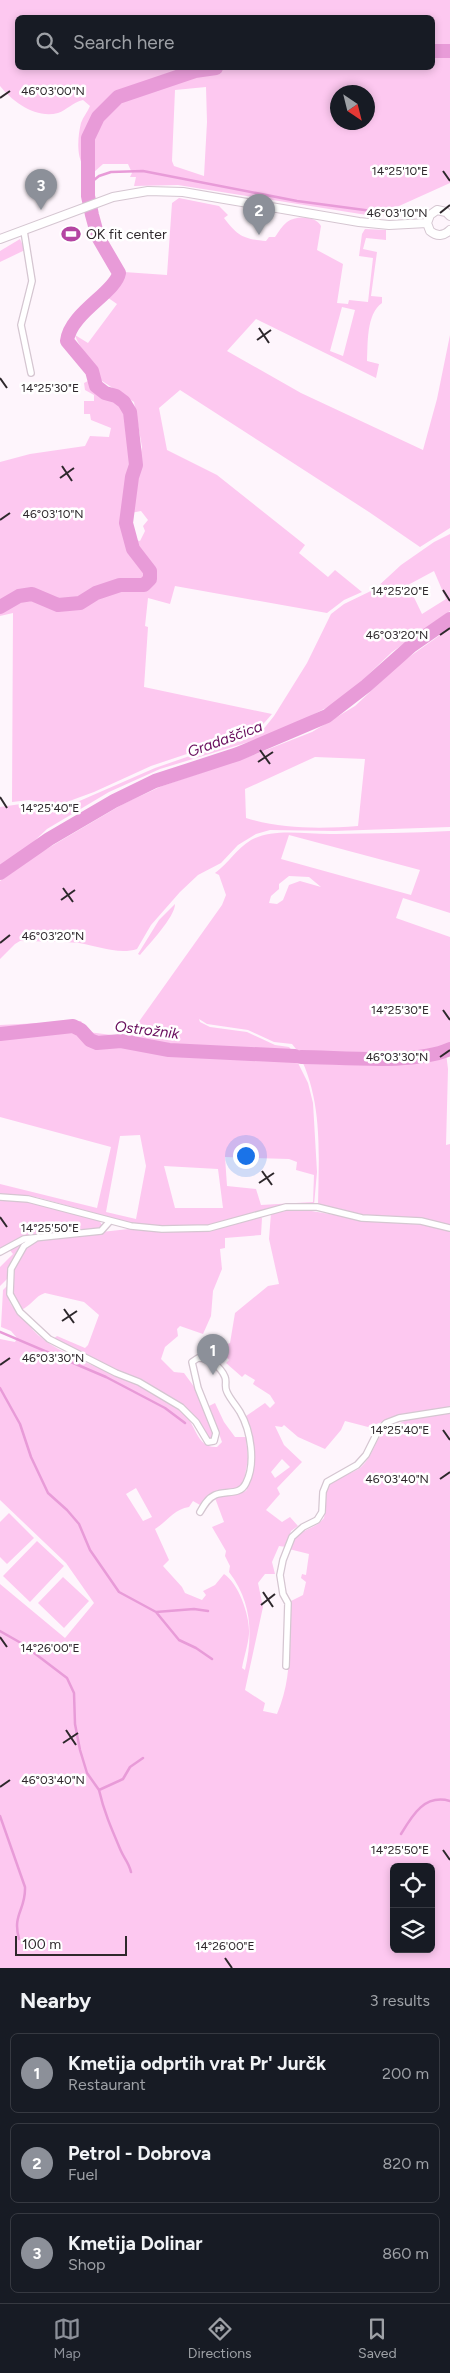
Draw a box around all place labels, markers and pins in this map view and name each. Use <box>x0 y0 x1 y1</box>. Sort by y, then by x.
pin: 3 <box>25 169 57 210</box>
pin: 2 <box>243 194 275 235</box>
sports icon: OK fit center <box>60 223 82 245</box>
place label: OK fit center <box>86 226 167 243</box>
pin: 1 <box>197 1334 229 1375</box>

